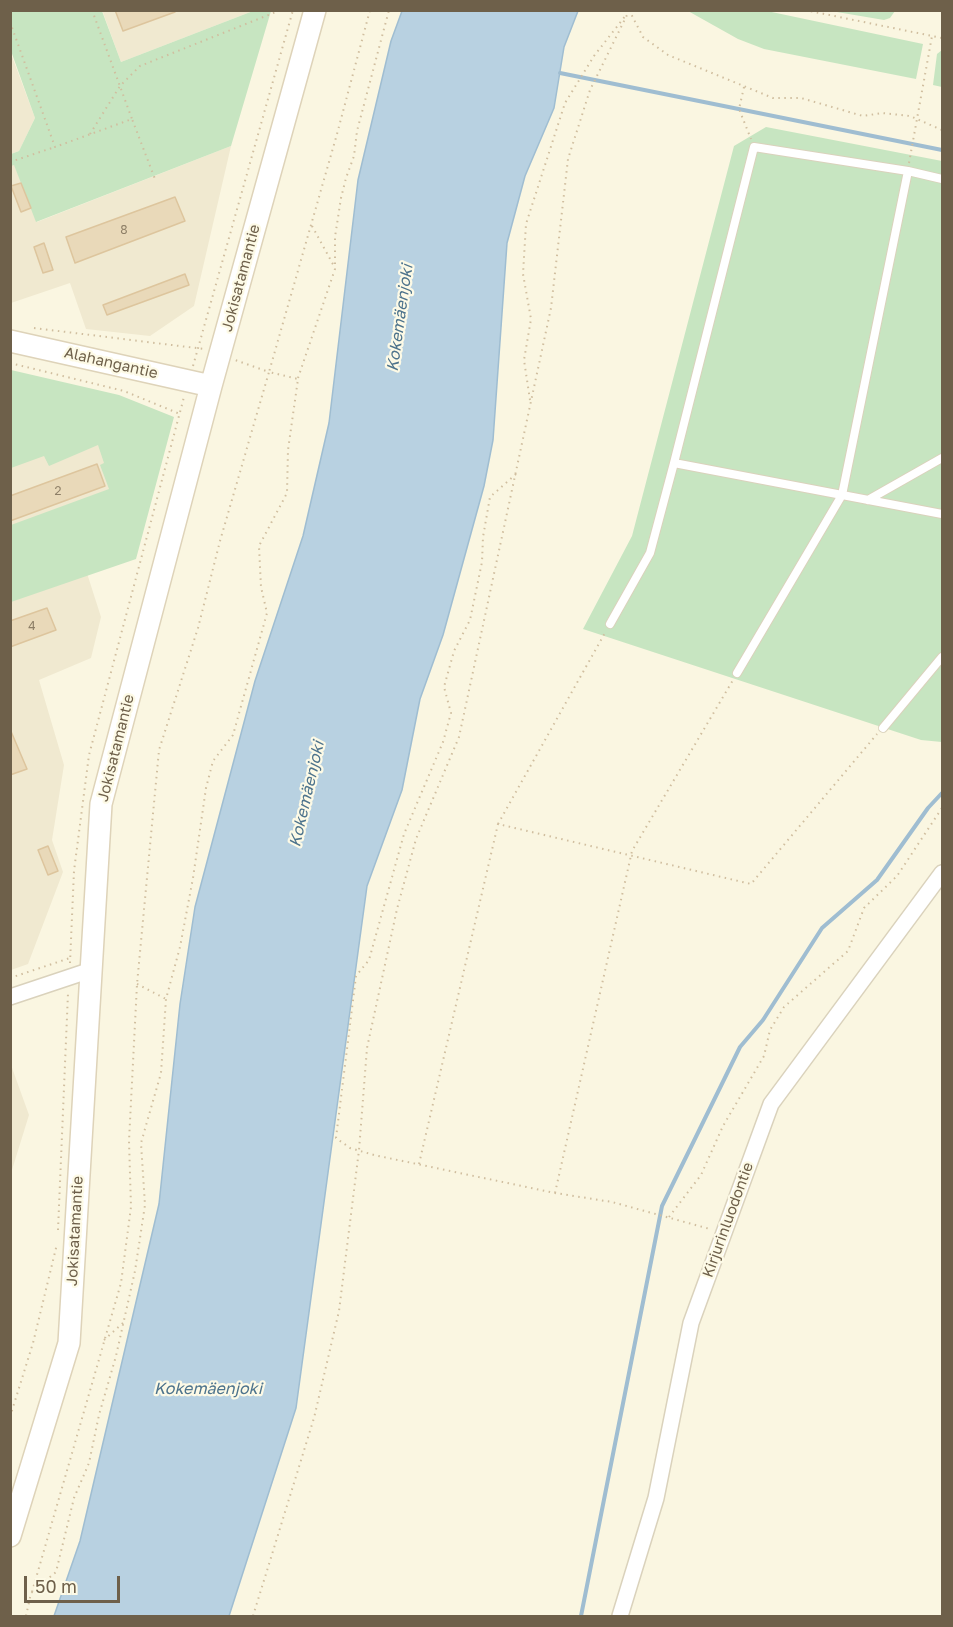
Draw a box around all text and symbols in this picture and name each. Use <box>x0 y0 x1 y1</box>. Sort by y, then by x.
street label: Jokisatamantie <box>218 222 264 334</box>
house number: 8 <box>120 223 128 237</box>
water label: Kokemäenjoki <box>383 263 417 373</box>
street label: Alahangantie <box>62 343 160 383</box>
house number: 2 <box>55 484 61 498</box>
house number: 4 <box>28 619 36 633</box>
street label: Jokisatamantie <box>94 692 138 804</box>
water label: Kokemäenjoki <box>286 739 328 849</box>
street label: Kirjurinluodontie <box>699 1160 757 1280</box>
street label: Jokisatamantie <box>63 1176 87 1286</box>
water label: Kokemäenjoki <box>154 1379 262 1399</box>
scale bar <box>27 1564 123 1602</box>
text: 50 m <box>35 1575 77 1597</box>

